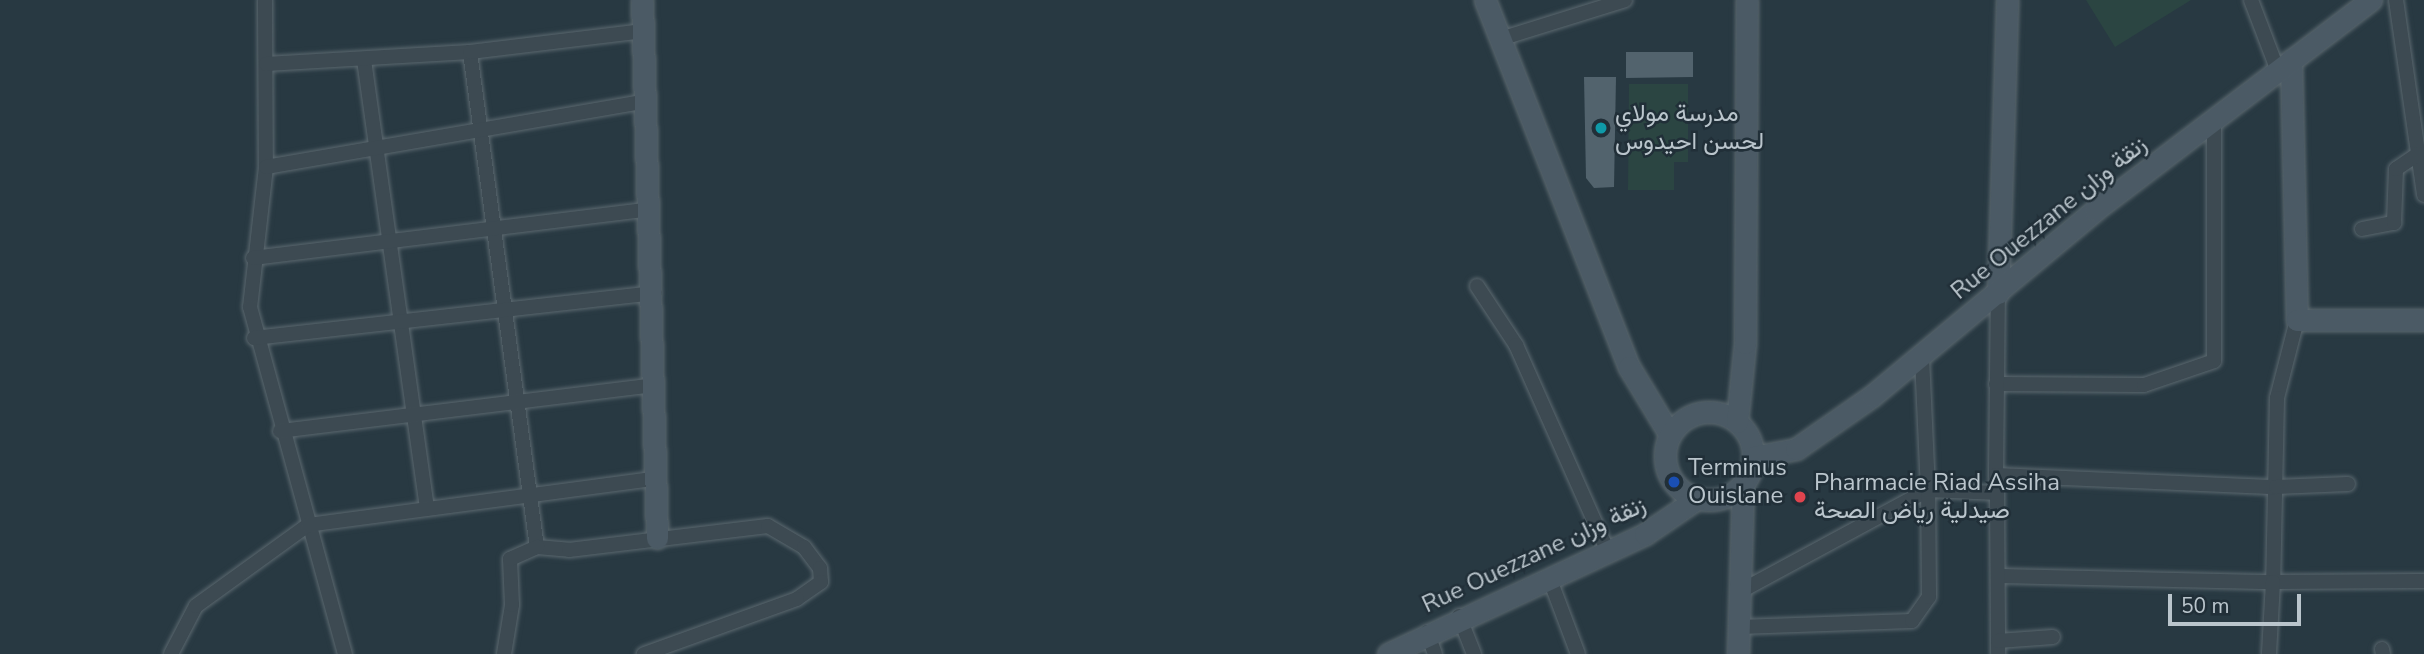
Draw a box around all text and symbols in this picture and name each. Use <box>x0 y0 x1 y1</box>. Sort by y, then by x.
place label: مدرسة مولاي لحسن احيدوس <box>1615 100 1764 156</box>
marker: مدرسة مولاي لحسن احيدوس <box>1593 120 1609 136</box>
street label: Rue Ouezzane زنقة وزان <box>1945 130 2153 306</box>
place label: Terminus Ouislane <box>1688 454 1787 510</box>
place label: Pharmacie Riad Assiha صيدلية رياض الصحة <box>1814 469 2060 525</box>
marker: Terminus Ouislane <box>1666 474 1682 490</box>
marker: Pharmacie Riad Assiha صيدلية رياض الصحة <box>1792 489 1808 505</box>
street label: Rue Ouezzane زنقة وزان <box>1418 491 1650 619</box>
scale bar <box>2172 580 2305 624</box>
text: 50 m <box>2181 592 2230 620</box>

